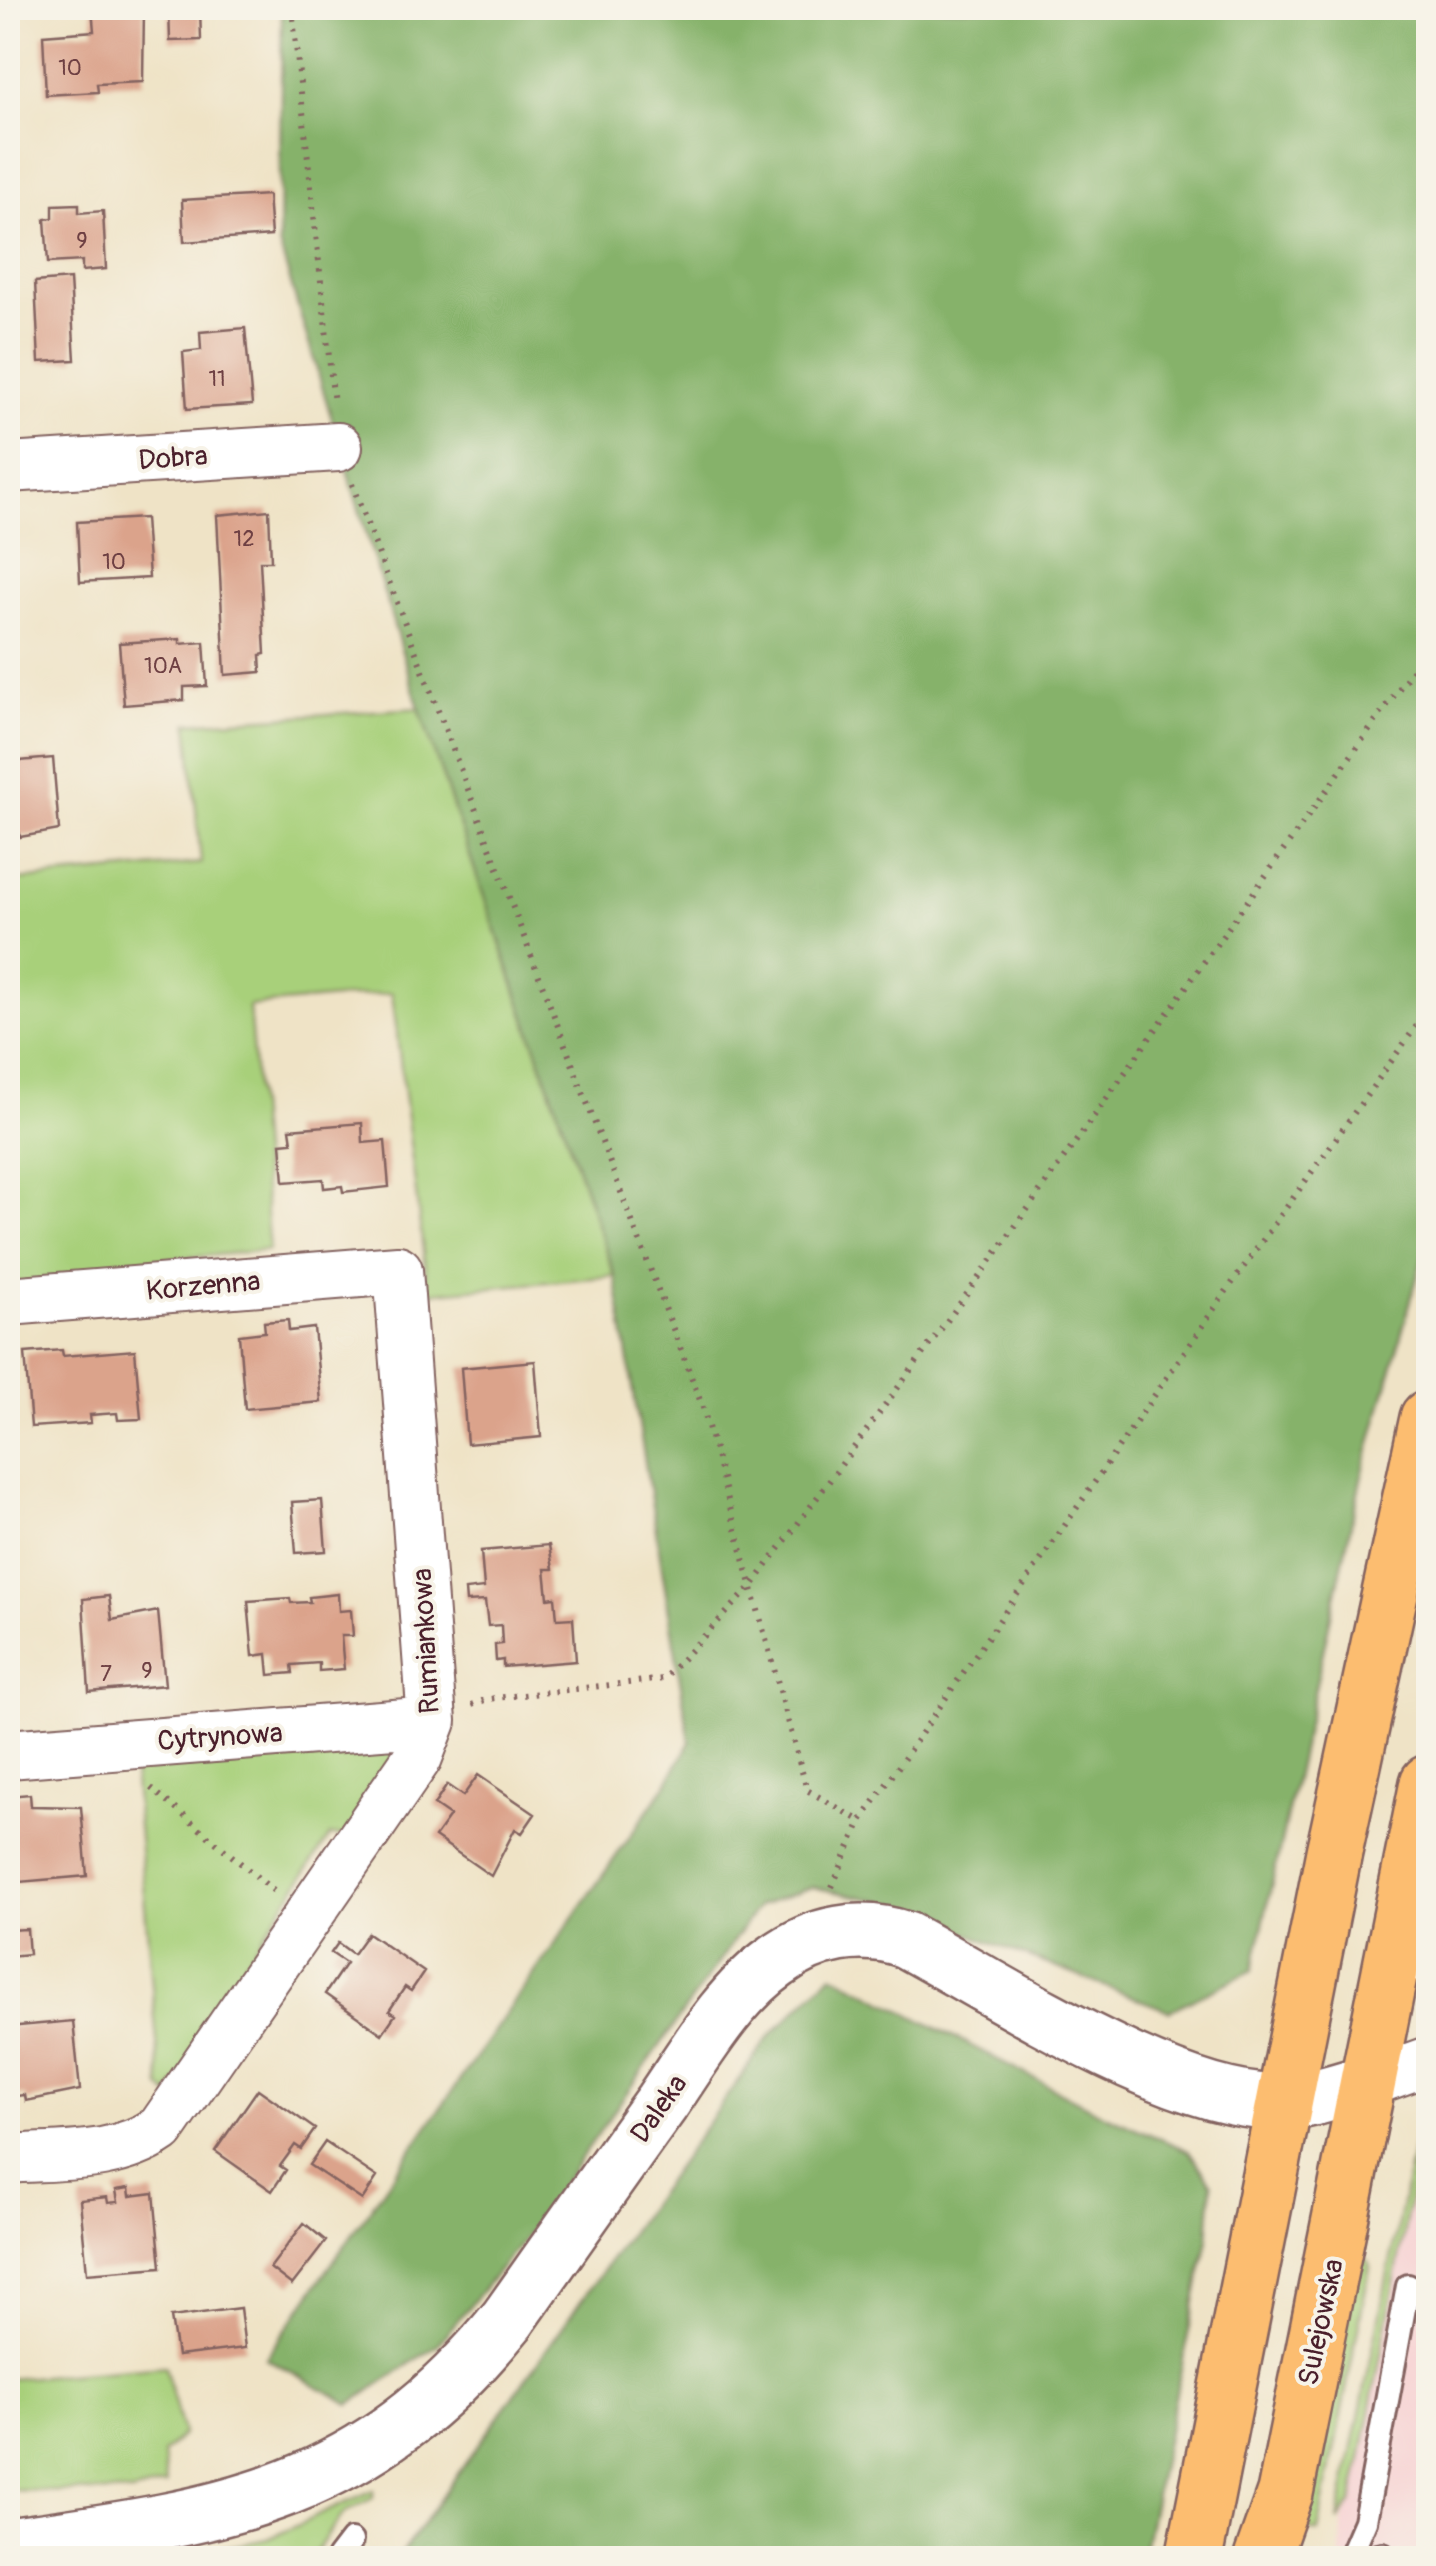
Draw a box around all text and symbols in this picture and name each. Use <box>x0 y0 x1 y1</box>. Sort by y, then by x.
house number: 10 <box>58 54 82 82</box>
house number: 9 <box>76 227 88 255</box>
house number: 11 <box>208 365 226 393</box>
street label: Dobra <box>137 439 209 478</box>
house number: 12 <box>234 525 254 553</box>
house number: 10 <box>102 548 126 576</box>
house number: 10A <box>144 652 182 680</box>
street label: Korzenna <box>145 1264 262 1309</box>
street label: Rumiankowa <box>405 1567 448 1715</box>
house number: 9 <box>141 1657 153 1685</box>
house number: 7 <box>100 1660 112 1688</box>
street label: Cytrynowa <box>156 1716 284 1759</box>
street label: Daleka <box>623 2068 695 2150</box>
street label: Sulejowska <box>1291 2256 1352 2389</box>

